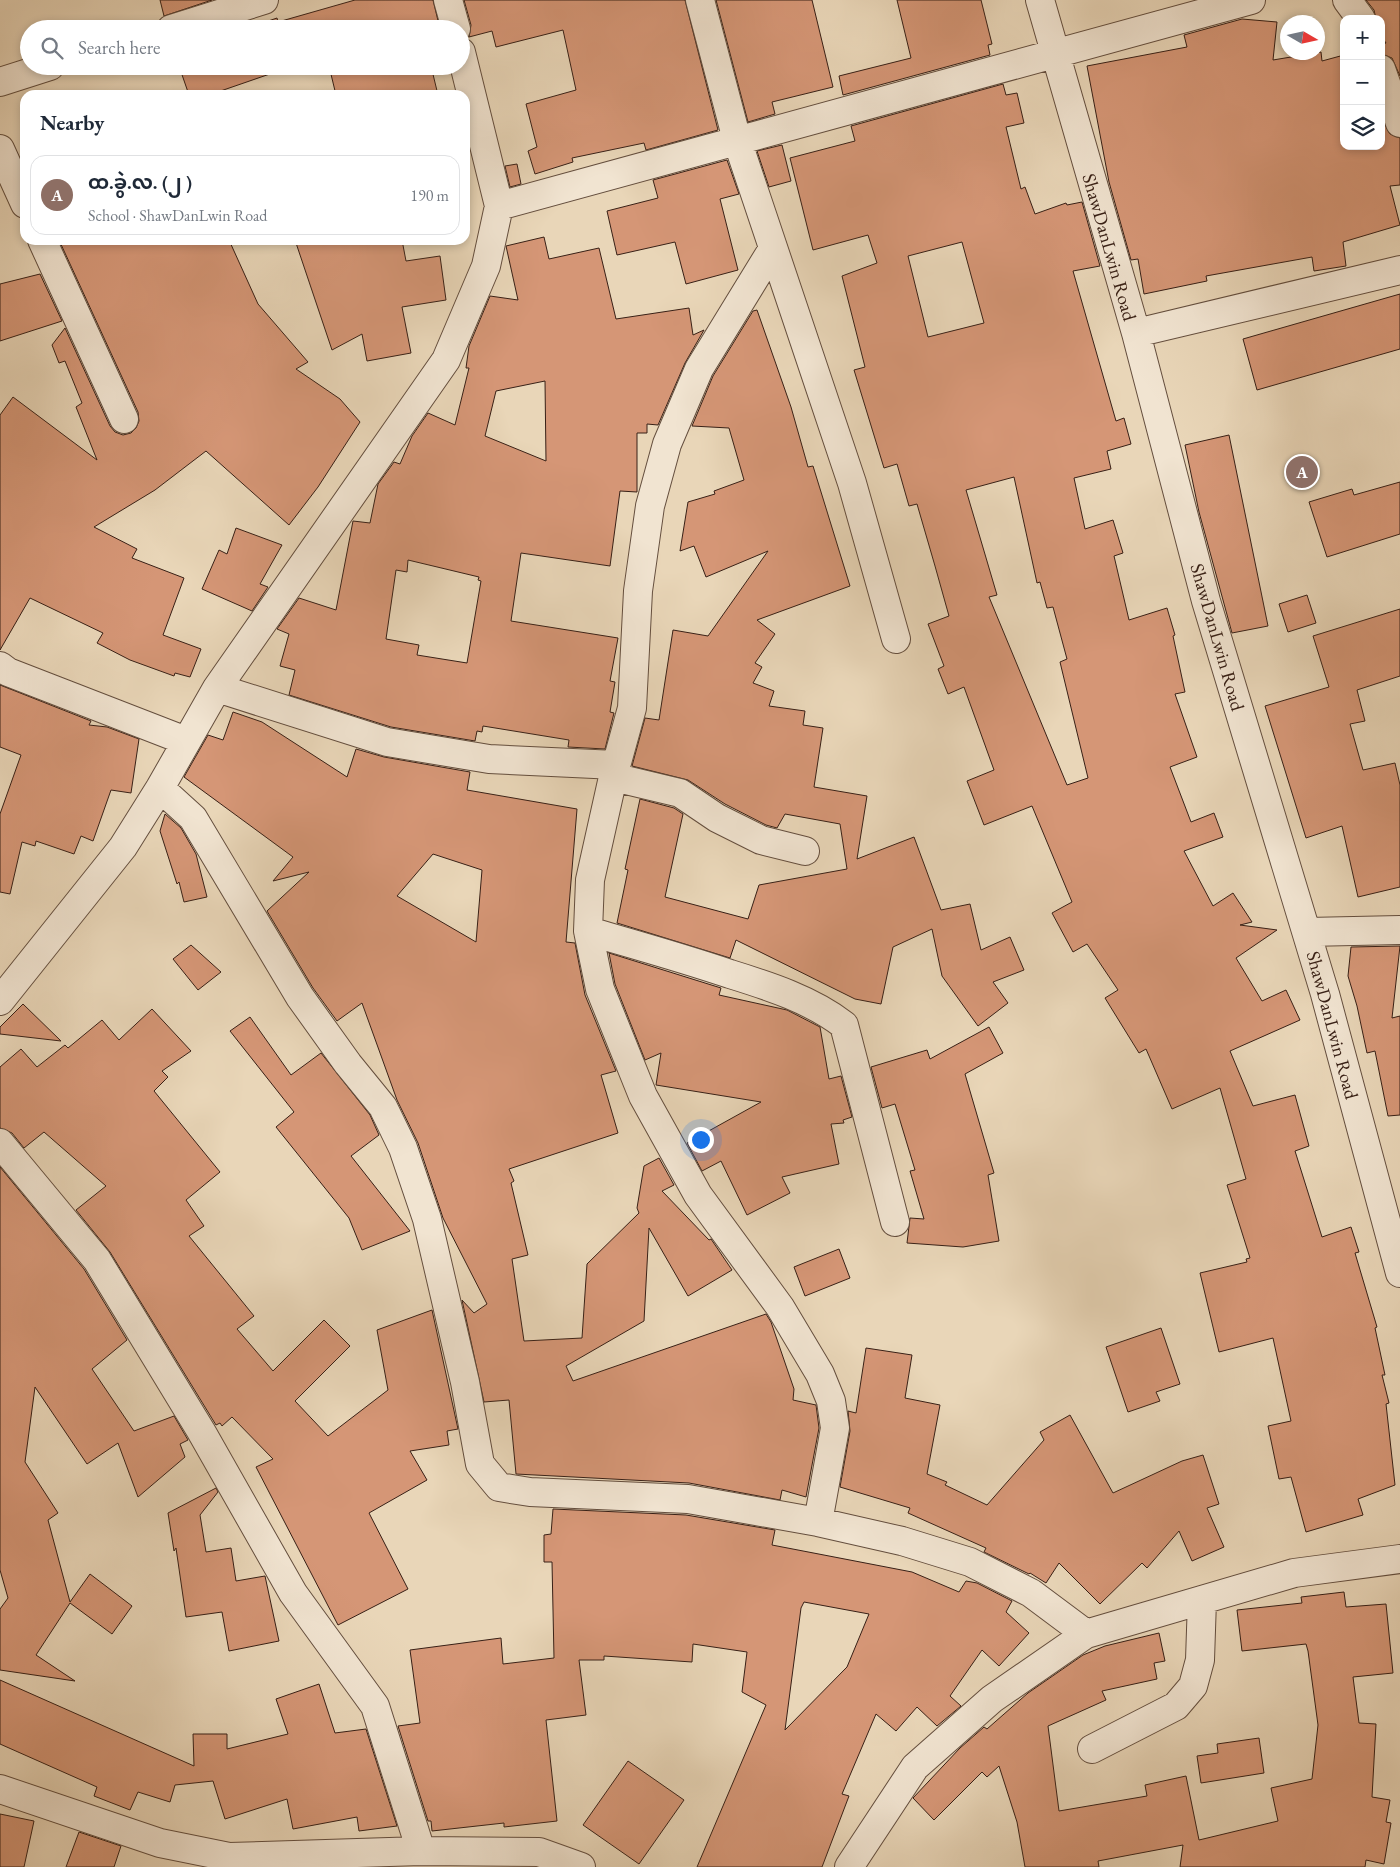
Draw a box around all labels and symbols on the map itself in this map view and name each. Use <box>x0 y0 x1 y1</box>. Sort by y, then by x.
north arrow <box>1280 15 1325 60</box>
street label: ShawDanLwin Road <box>1077 171 1143 324</box>
pin: A <box>1286 453 1318 491</box>
street label: ShawDanLwin Road <box>1185 561 1251 714</box>
street label: ShawDanLwin Road <box>1301 948 1364 1102</box>
your location <box>688 1127 714 1153</box>

